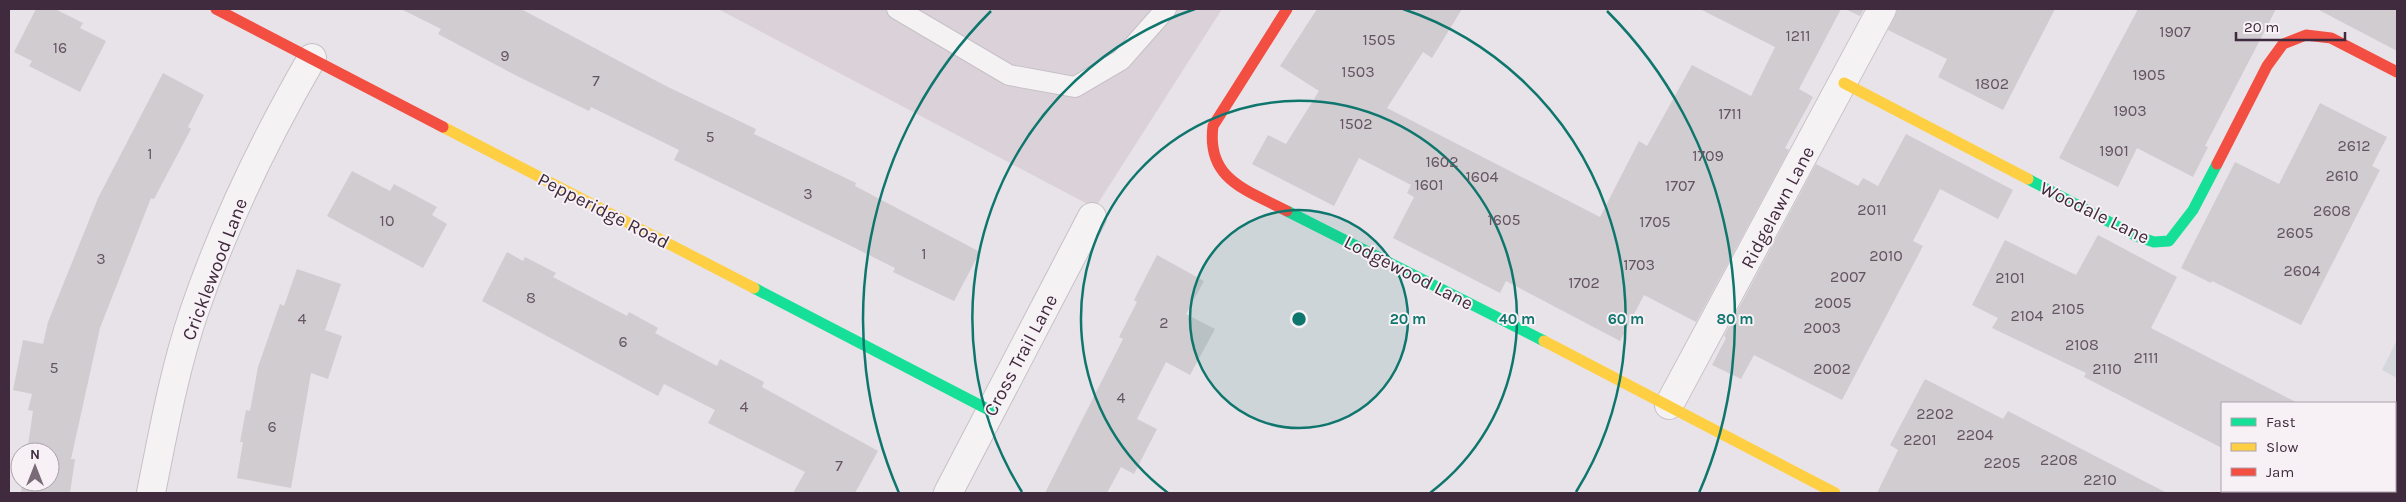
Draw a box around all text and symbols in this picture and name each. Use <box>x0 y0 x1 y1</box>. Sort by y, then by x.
scale bar <box>2236 10 2345 42</box>
text: 20 m <box>2244 18 2279 36</box>
house number: 1907 <box>2159 22 2191 41</box>
house number: 1211 <box>1785 26 1811 45</box>
house number: 1505 <box>1363 30 1395 49</box>
house number: 16 <box>53 38 67 57</box>
house number: 9 <box>500 46 510 65</box>
house number: 1503 <box>1341 62 1375 81</box>
house number: 1905 <box>2132 65 2166 84</box>
house number: 7 <box>592 71 600 90</box>
house number: 1802 <box>1975 74 2009 93</box>
house number: 1903 <box>2113 101 2147 120</box>
house number: 1711 <box>1718 104 1742 123</box>
house number: 1502 <box>1339 114 1373 133</box>
house number: 5 <box>705 127 715 146</box>
house number: 2612 <box>2338 136 2371 155</box>
house number: 1901 <box>2099 141 2129 160</box>
street label: Ridgelawn Lane <box>1736 143 1819 272</box>
house number: 1 <box>147 144 153 163</box>
house number: 1709 <box>1692 146 1724 165</box>
house number: 1602 <box>1425 152 1459 171</box>
house number: 2610 <box>2325 166 2359 185</box>
house number: 1604 <box>1466 167 1498 186</box>
street label: Pepperidge Road <box>534 168 673 254</box>
house number: 1601 <box>1414 175 1444 194</box>
house number: 1707 <box>1665 176 1695 195</box>
street label: Woodale Lane <box>2036 177 2153 249</box>
house number: 3 <box>803 184 813 203</box>
street label: Cricklewood Lane <box>178 195 252 344</box>
house number: 2011 <box>1857 200 1887 219</box>
house number: 2608 <box>2313 201 2351 220</box>
house number: 1605 <box>1488 210 1520 229</box>
house number: 10 <box>380 211 394 230</box>
house number: 1705 <box>1639 212 1671 231</box>
house number: 2605 <box>2277 223 2313 242</box>
street label: Lodgewood Lane <box>1340 231 1477 315</box>
house number: 1 <box>921 244 927 263</box>
house number: 2010 <box>1869 246 1903 265</box>
house number: 3 <box>96 249 106 268</box>
house number: 1703 <box>1623 255 1655 274</box>
house number: 2604 <box>2284 261 2320 280</box>
house number: 2007 <box>1830 267 1866 286</box>
house number: 2101 <box>1995 268 2025 287</box>
house number: 1702 <box>1568 273 1600 292</box>
house number: 8 <box>526 288 536 307</box>
street label: Cross Trail Lane <box>980 291 1062 420</box>
house number: 2005 <box>1814 293 1852 312</box>
house number: 2105 <box>2051 299 2085 318</box>
house number: 2104 <box>2011 306 2044 325</box>
house number: 4 <box>298 309 307 328</box>
centre of rings <box>1290 310 1308 328</box>
text: 20 m <box>1390 310 1426 328</box>
text: 40 m <box>1499 310 1535 328</box>
text: 60 m <box>1608 310 1644 328</box>
text: 80 m <box>1716 310 1754 328</box>
house number: 2 <box>1159 313 1169 332</box>
house number: 2003 <box>1803 318 1841 337</box>
house number: 6 <box>618 332 628 351</box>
house number: 2108 <box>2065 335 2099 354</box>
house number: 2111 <box>2133 348 2159 367</box>
house number: 5 <box>49 358 59 377</box>
house number: 2002 <box>1813 359 1851 378</box>
house number: 2110 <box>2092 359 2122 378</box>
house number: 4 <box>1117 388 1126 407</box>
house number: 4 <box>740 397 749 416</box>
legend <box>2221 402 2396 492</box>
house number: 2202 <box>1916 404 1954 423</box>
text: Fast <box>2266 413 2296 431</box>
house number: 6 <box>267 417 277 436</box>
house number: 2204 <box>1957 425 1994 444</box>
house number: 2201 <box>1903 430 1937 449</box>
text: Slow <box>2266 438 2298 456</box>
north arrow <box>10 442 60 492</box>
text: N <box>30 446 40 463</box>
house number: 2208 <box>2040 450 2078 469</box>
house number: 2205 <box>1983 453 2021 472</box>
house number: 7 <box>835 456 843 475</box>
text: Jam <box>2266 463 2294 481</box>
house number: 2210 <box>2083 470 2117 489</box>

